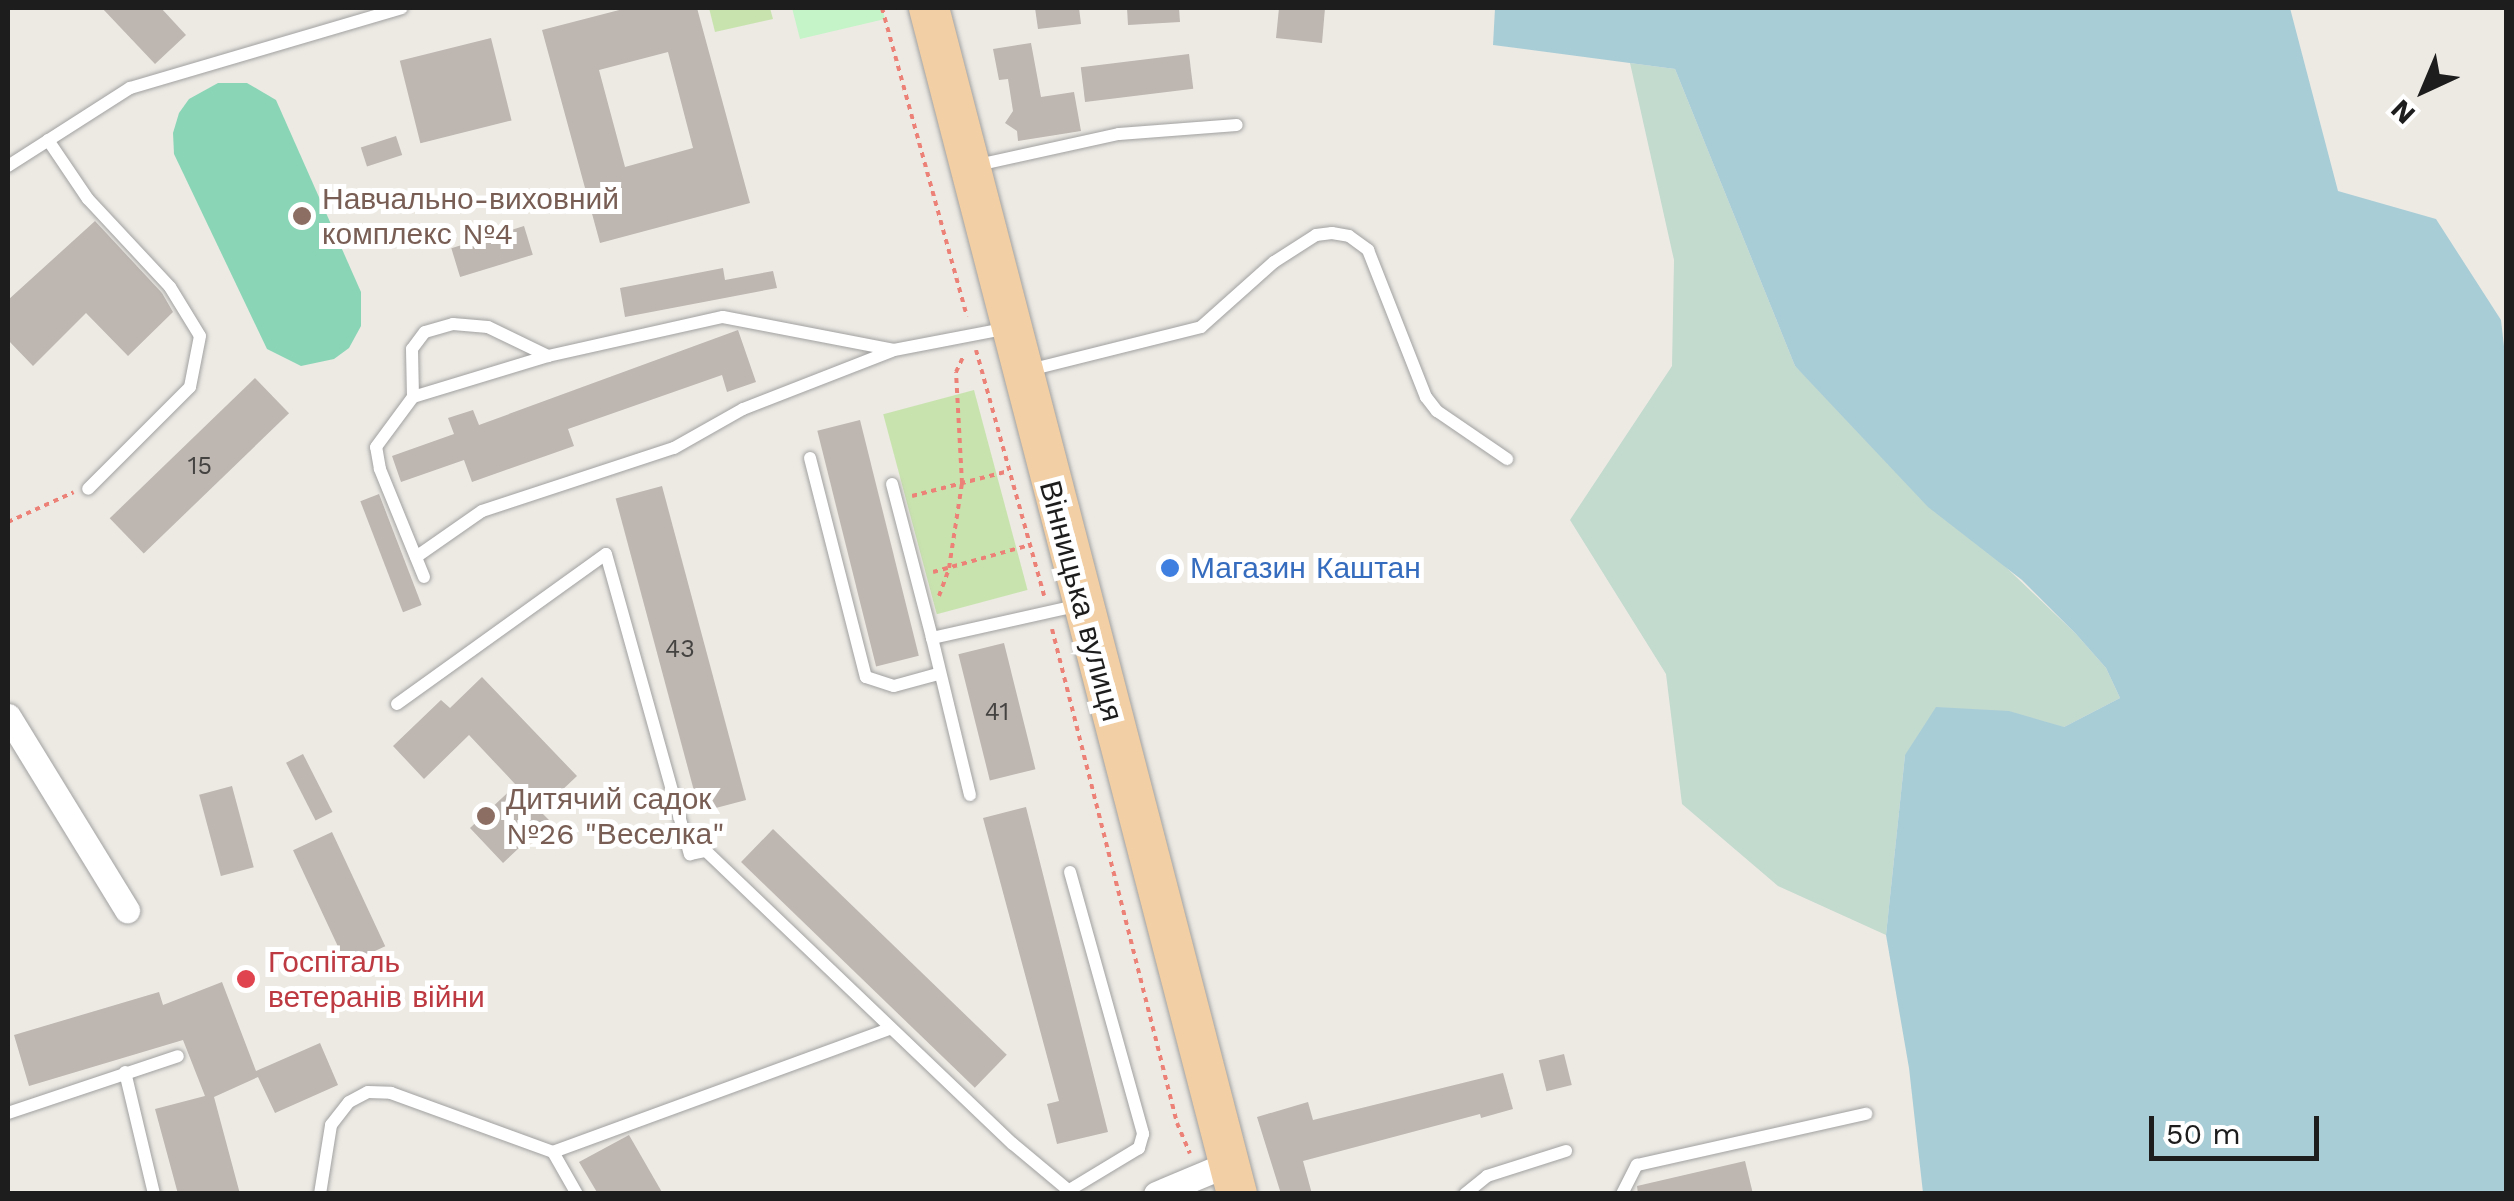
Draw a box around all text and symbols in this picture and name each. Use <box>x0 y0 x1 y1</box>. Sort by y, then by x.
north arrow <box>2374 40 2474 140</box>
text: N <box>2384 93 2422 131</box>
place label: Навчально-виховний комплекс №4 <box>322 181 619 252</box>
marker: Навчально-виховний комплекс №4 <box>291 205 313 227</box>
house number: 15 <box>188 451 212 481</box>
street label: Вінницька вулиця <box>1032 477 1130 725</box>
place label: Магазин Каштан <box>1190 550 1421 586</box>
marker: Магазин Каштан <box>1159 557 1181 579</box>
house number: 43 <box>665 634 695 664</box>
house number: 41 <box>985 697 1009 727</box>
place label: Дитячий садок №26 "Веселка" <box>506 781 724 852</box>
marker: Дитячий садок №26 "Веселка" <box>475 805 497 827</box>
place label: Госпіталь ветеранів війни <box>268 944 485 1014</box>
marker: Госпіталь ветеранів війни <box>233 966 259 992</box>
scale bar <box>2154 1096 2324 1158</box>
text: 50 m <box>2166 1116 2241 1151</box>

